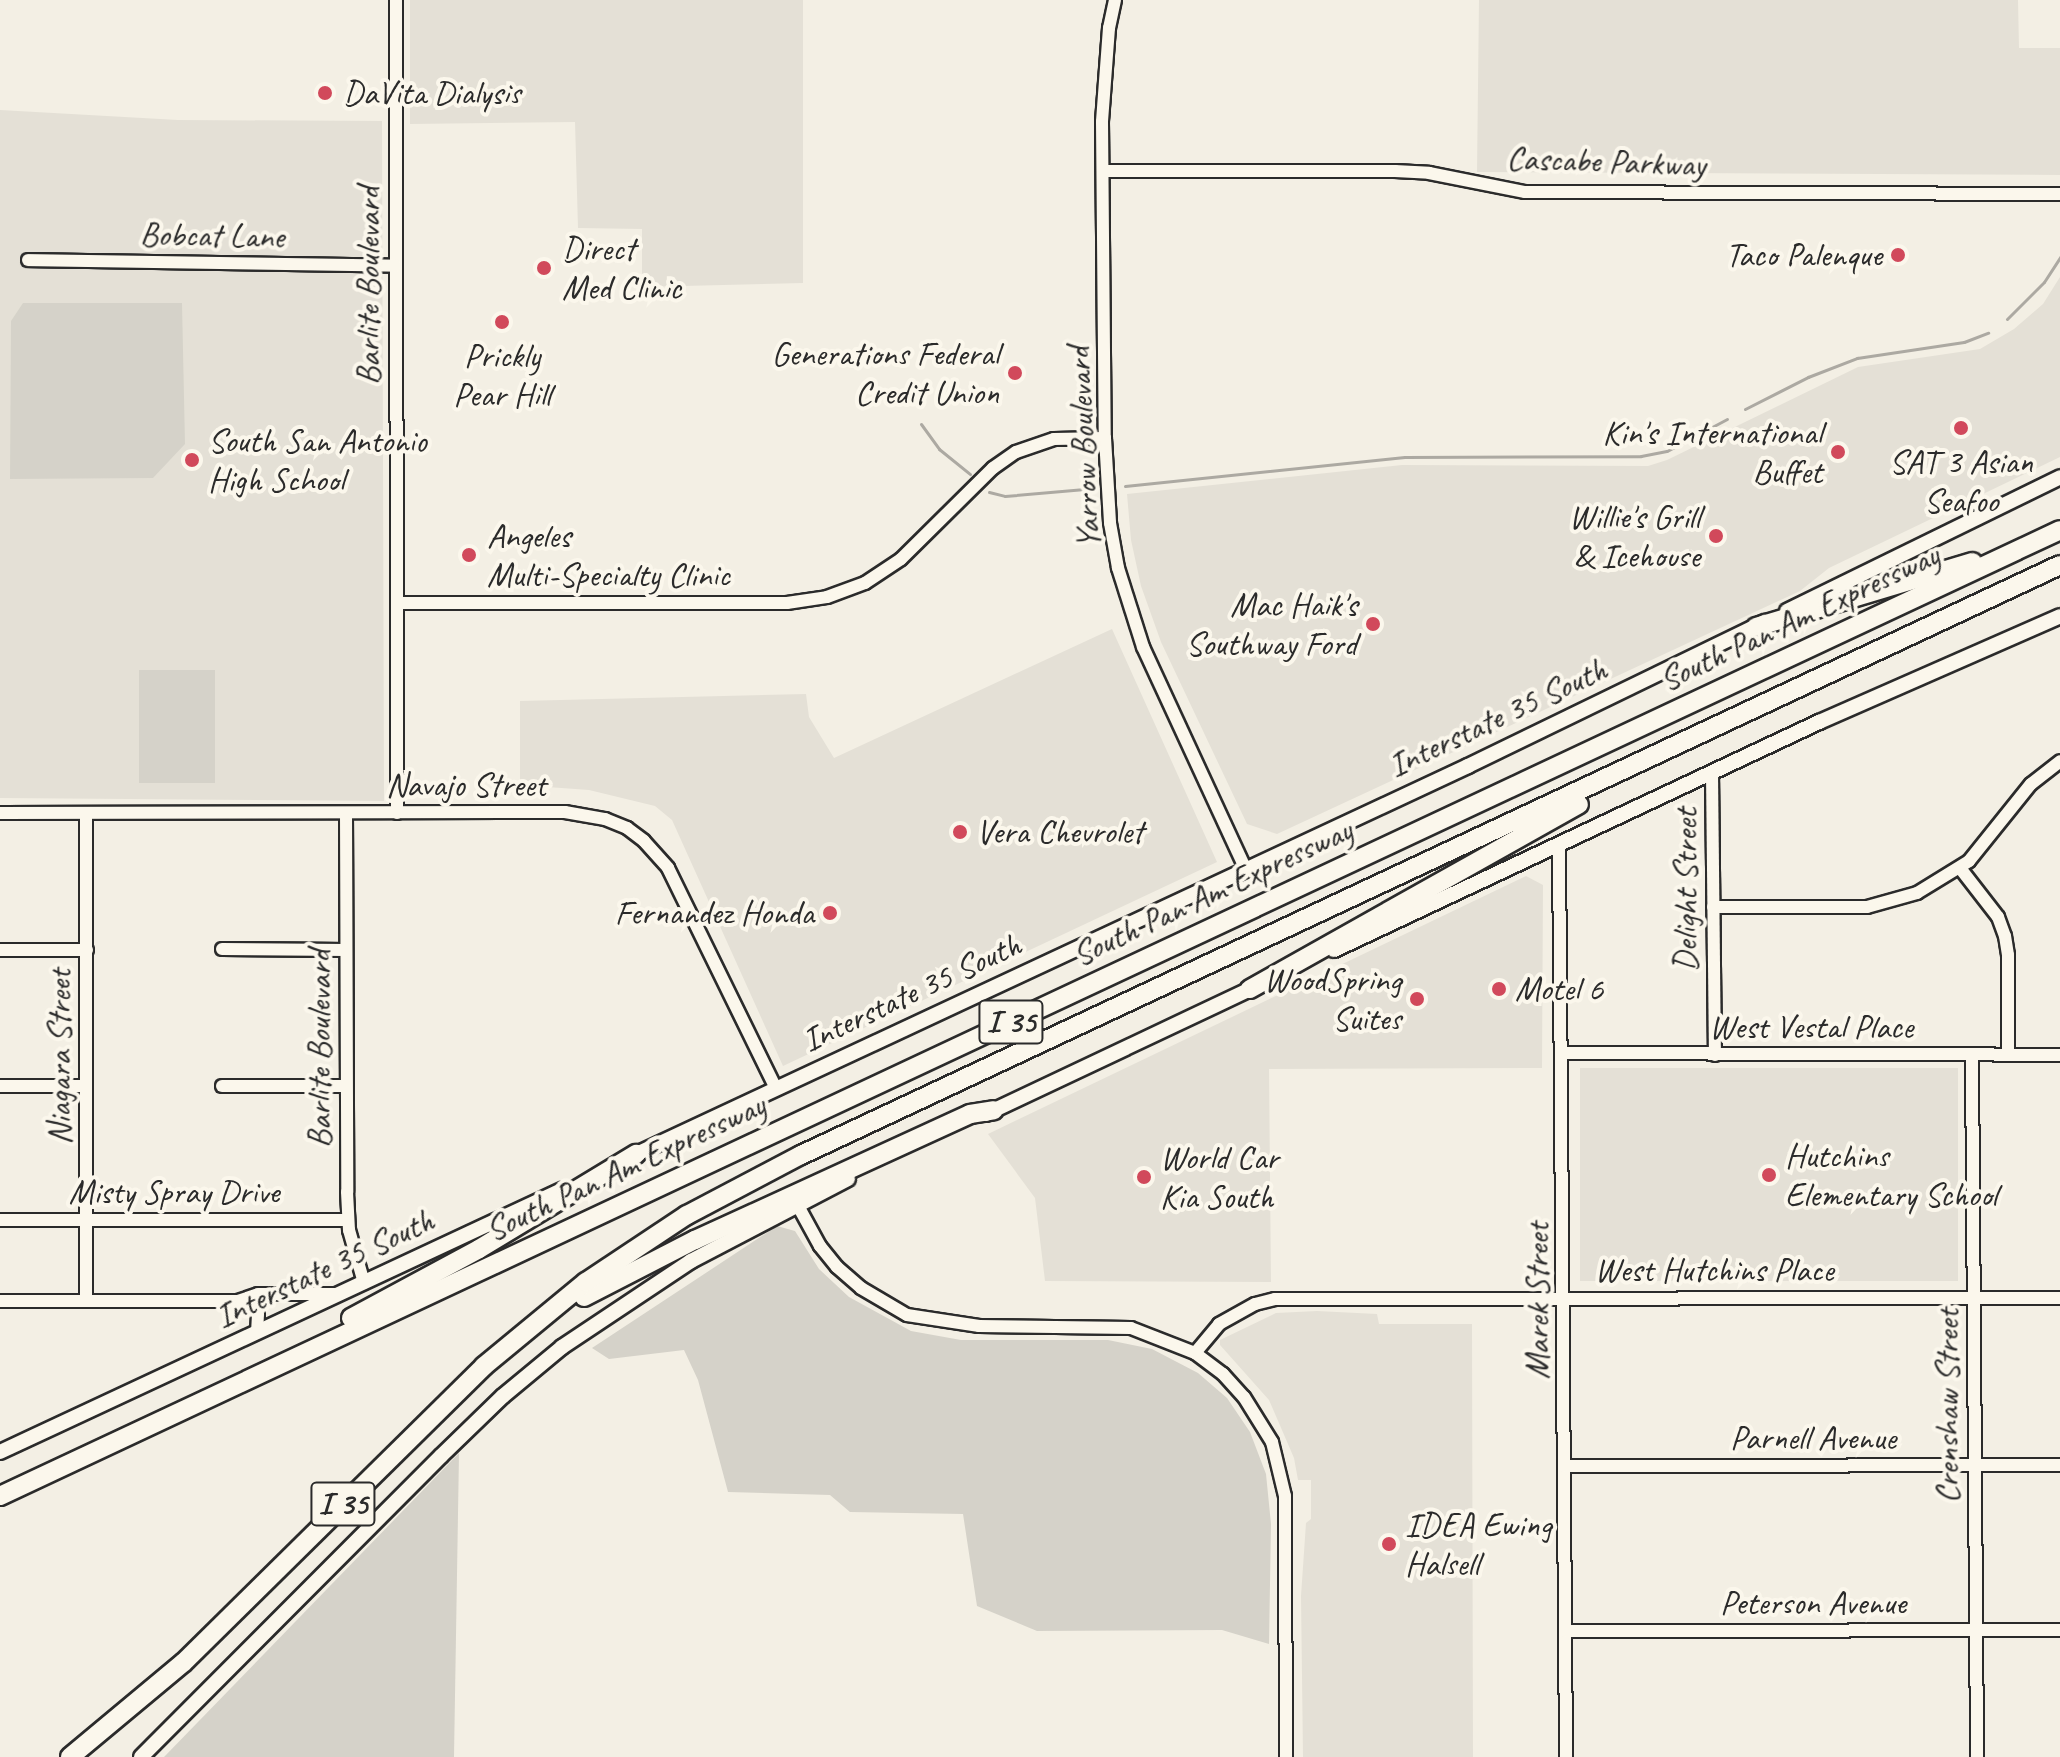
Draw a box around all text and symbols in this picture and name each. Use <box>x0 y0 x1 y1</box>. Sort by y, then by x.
place label: DaVita Dialysis <box>343 73 521 113</box>
marker: DaVita Dialysis <box>314 82 336 104</box>
street label: Cascabe Parkway <box>1506 137 1706 185</box>
street label: Barlite Boulevard <box>348 187 388 385</box>
street label: Bobcat Lane <box>139 213 285 257</box>
place label: Direct Med Clinic <box>562 228 682 308</box>
place label: Taco Palenque <box>1725 235 1882 275</box>
marker: Taco Palenque <box>1889 246 1907 264</box>
marker: Direct Med Clinic <box>533 257 555 279</box>
marker: Prickly Pear Hill <box>493 313 511 331</box>
place label: Generations Federal Credit Union <box>772 333 999 412</box>
place label: Prickly Pear Hill <box>453 335 551 414</box>
street label: Yarrow Boulevard <box>1057 346 1109 550</box>
marker: Generations Federal Credit Union <box>1006 364 1024 382</box>
place label: Kin's International Buffet <box>1603 412 1822 492</box>
marker: SAT 3 Asian Seafoo <box>1952 419 1970 437</box>
place label: South San Antonio High School <box>208 420 427 500</box>
place label: SAT 3 Asian Seafoo <box>1889 441 2033 520</box>
marker: Kin's International Buffet <box>1829 443 1847 461</box>
marker: South San Antonio High School <box>183 451 201 469</box>
place label: Willie's Grill & Icehouse <box>1569 496 1700 576</box>
place label: Angeles Multi-Specialty Clinic <box>487 515 731 594</box>
marker: Willie's Grill & Icehouse <box>1707 527 1725 545</box>
street label: South Pan Am Expressway <box>1652 534 1946 700</box>
marker: Angeles Multi-Specialty Clinic <box>458 544 480 566</box>
place label: Mac Haik's Southway Ford <box>1186 584 1357 664</box>
marker: Mac Haik's Southway Ford <box>1364 615 1382 633</box>
street label: Interstate 35 South <box>1381 649 1613 785</box>
street label: Navajo Street <box>386 765 546 805</box>
street label: Delight Street <box>1665 808 1705 972</box>
street label: South Pan Am Expressway <box>1065 809 1359 975</box>
place label: Vera Chevrolet <box>976 812 1143 852</box>
marker: Vera Chevrolet <box>951 823 969 841</box>
place label: Fernandez Honda <box>615 893 814 933</box>
marker: Fernandez Honda <box>821 904 839 922</box>
street label: Interstate 35 South <box>795 924 1027 1060</box>
street label: Barlite Boulevard <box>299 950 339 1148</box>
place label: WoodSpring Suites <box>1264 959 1401 1038</box>
street label: Niagara Street <box>39 969 79 1145</box>
place label: Motel 6 <box>1515 969 1603 1009</box>
marker: Motel 6 <box>1490 980 1508 998</box>
marker: WoodSpring Suites <box>1408 990 1426 1008</box>
road number: I 35 <box>977 994 1045 1050</box>
street label: West Vestal Place <box>1709 1007 1913 1047</box>
street label: South Pan Am Expressway <box>478 1084 772 1250</box>
place label: Hutchins Elementary School <box>1785 1135 1997 1214</box>
place label: World Car Kia South <box>1160 1137 1279 1216</box>
marker: Hutchins Elementary School <box>1760 1166 1778 1184</box>
marker: World Car Kia South <box>1135 1168 1153 1186</box>
street label: Misty Spray Drive <box>68 1172 280 1212</box>
street label: Interstate 35 South <box>208 1200 440 1336</box>
street label: Marek Street <box>1517 1222 1557 1380</box>
street label: West Hutchins Place <box>1595 1250 1833 1290</box>
street label: Crenshaw Street <box>1927 1308 1967 1504</box>
street label: Parnell Avenue <box>1730 1418 1896 1458</box>
road number: I 35 <box>309 1476 377 1532</box>
place label: IDEA Ewing Halsell <box>1405 1504 1551 1584</box>
marker: IDEA Ewing Halsell <box>1380 1535 1398 1553</box>
street label: Peterson Avenue <box>1720 1583 1906 1623</box>

